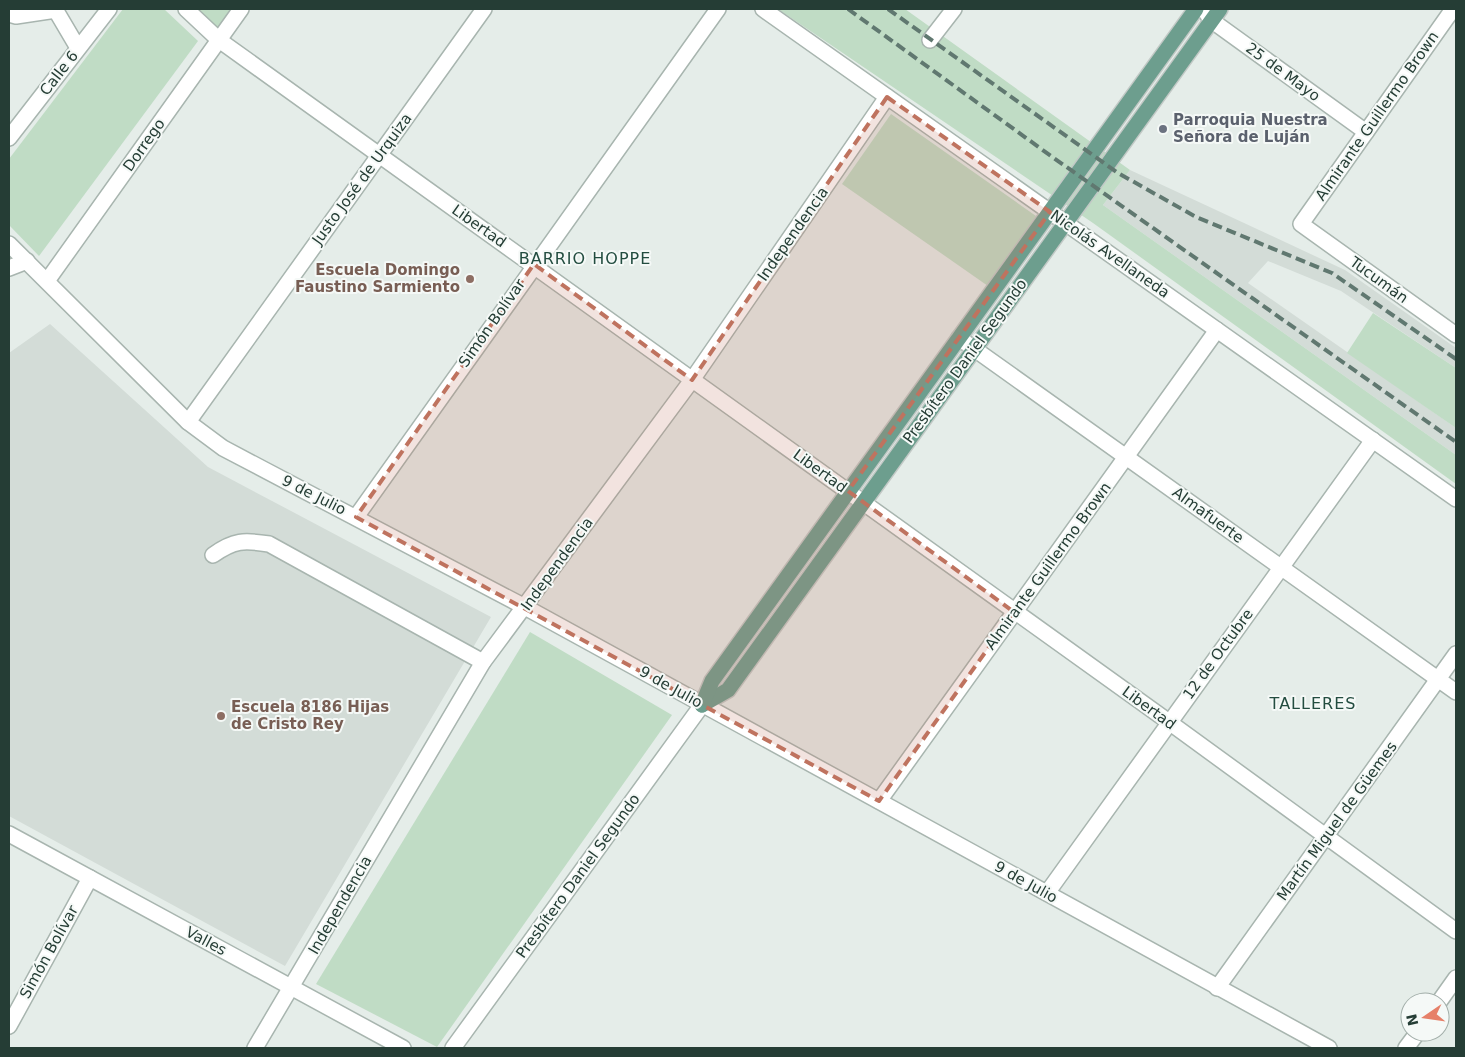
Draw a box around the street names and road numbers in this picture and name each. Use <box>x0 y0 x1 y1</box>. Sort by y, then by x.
street label: Almirante Guillermo Brown <box>1312 28 1442 204</box>
street label: 25 de Mayo <box>1242 39 1324 105</box>
street label: Calle 6 <box>36 47 82 99</box>
street label: Justo José de Urquiza <box>308 110 416 249</box>
street label: Dorrego <box>119 115 169 175</box>
street label: Independencia <box>754 183 832 285</box>
street label: Libertad <box>448 201 510 251</box>
street label: Nicolás Avellaneda <box>1047 206 1173 302</box>
street label: Tucumán <box>1346 252 1412 307</box>
street label: Simón Bolívar <box>455 275 530 371</box>
street label: Presbítero Daniel Segundo <box>899 275 1031 447</box>
street label: Libertad <box>790 445 850 497</box>
street label: 9 de Julio <box>279 471 349 519</box>
street label: Almirante Guillermo Brown <box>981 479 1115 653</box>
street label: Almafuerte <box>1169 483 1247 547</box>
street label: Independencia <box>517 514 597 614</box>
street label: 12 de Octubre <box>1179 605 1257 703</box>
street label: 9 de Julio <box>636 662 706 712</box>
street label: Libertad <box>1119 682 1179 734</box>
street label: Martín Miguel de Güemes <box>1273 738 1401 904</box>
street label: Presbítero Daniel Segundo <box>512 790 644 962</box>
street label: Independencia <box>305 853 375 957</box>
street label: 9 de Julio <box>991 857 1061 907</box>
street label: Simón Bolívar <box>16 902 82 1002</box>
street label: Valles <box>182 923 230 959</box>

